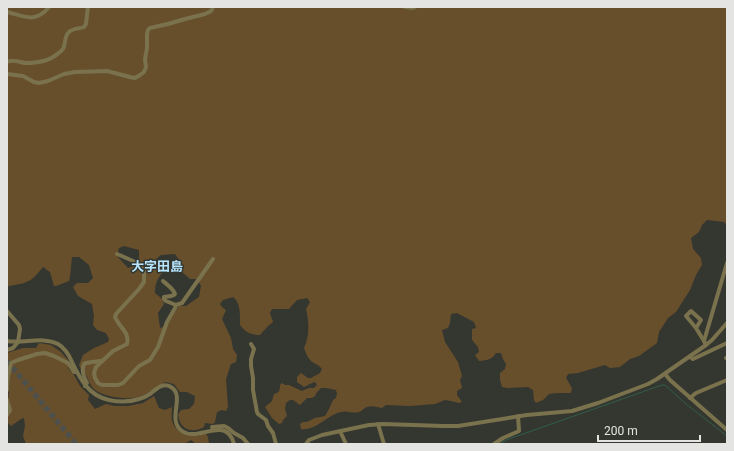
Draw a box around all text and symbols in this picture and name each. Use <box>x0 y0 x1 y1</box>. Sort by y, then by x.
district label: 大字田島 <box>131 259 183 274</box>
scale bar <box>598 417 700 443</box>
text: 200 m <box>604 424 638 438</box>

